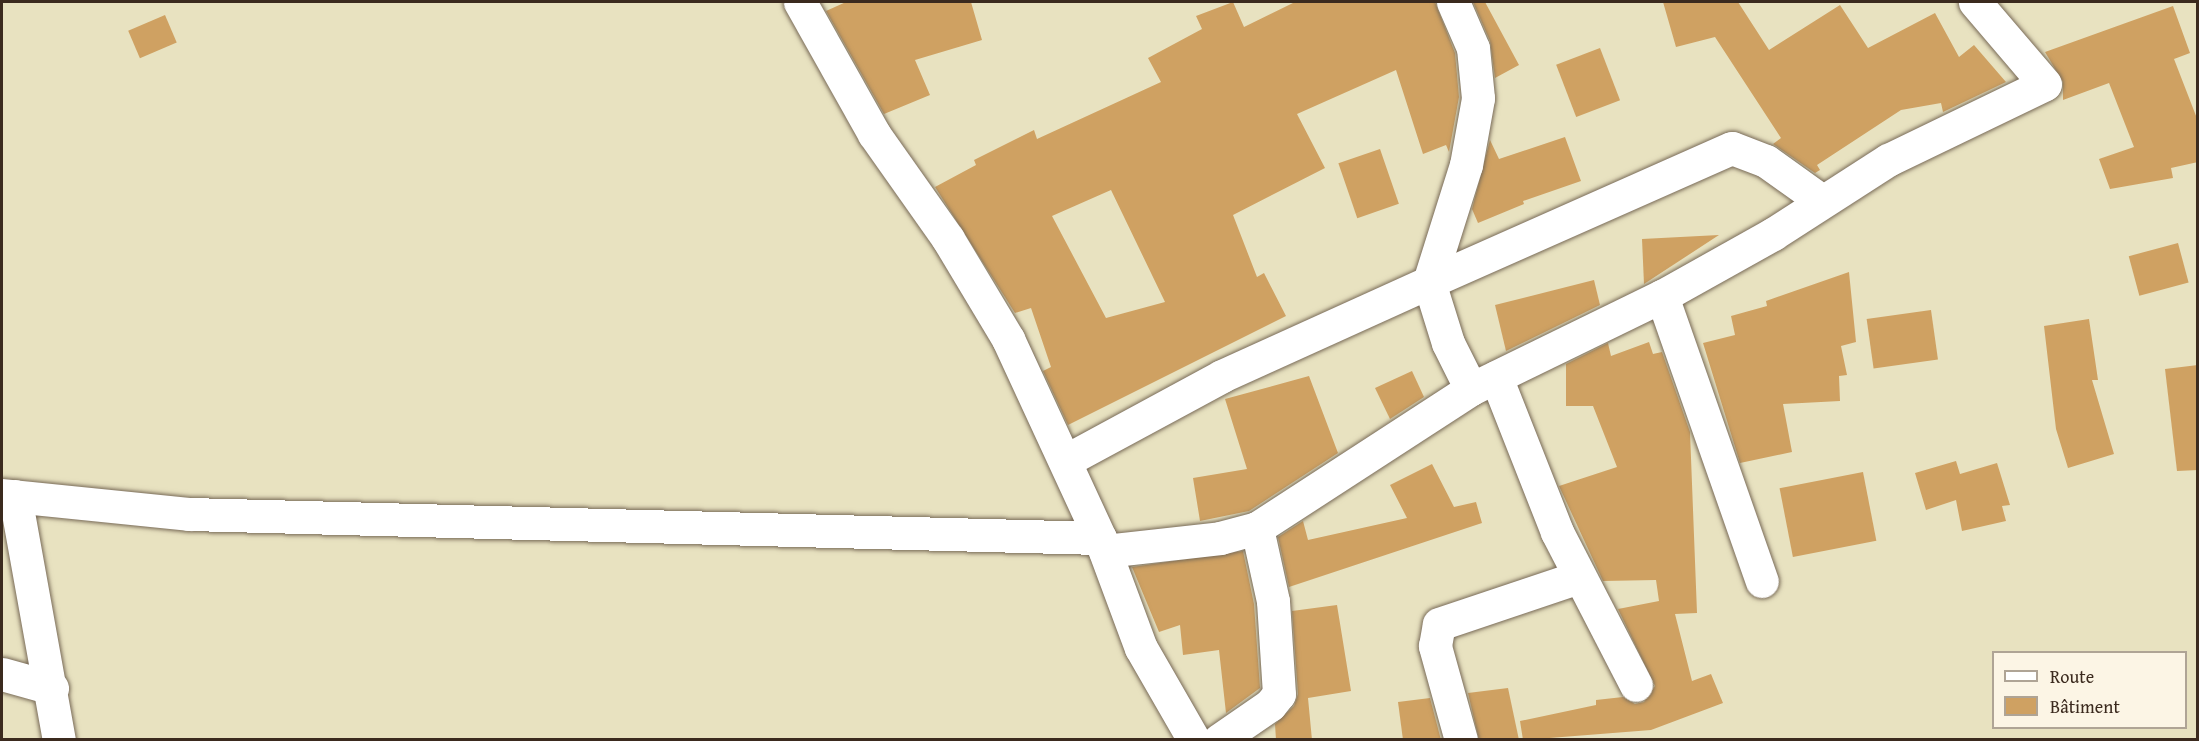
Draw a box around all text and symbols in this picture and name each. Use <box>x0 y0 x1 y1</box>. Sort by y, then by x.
legend <box>1992 651 2187 729</box>
text: Route <box>2050 663 2094 690</box>
text: Bâtiment <box>2050 693 2120 720</box>

